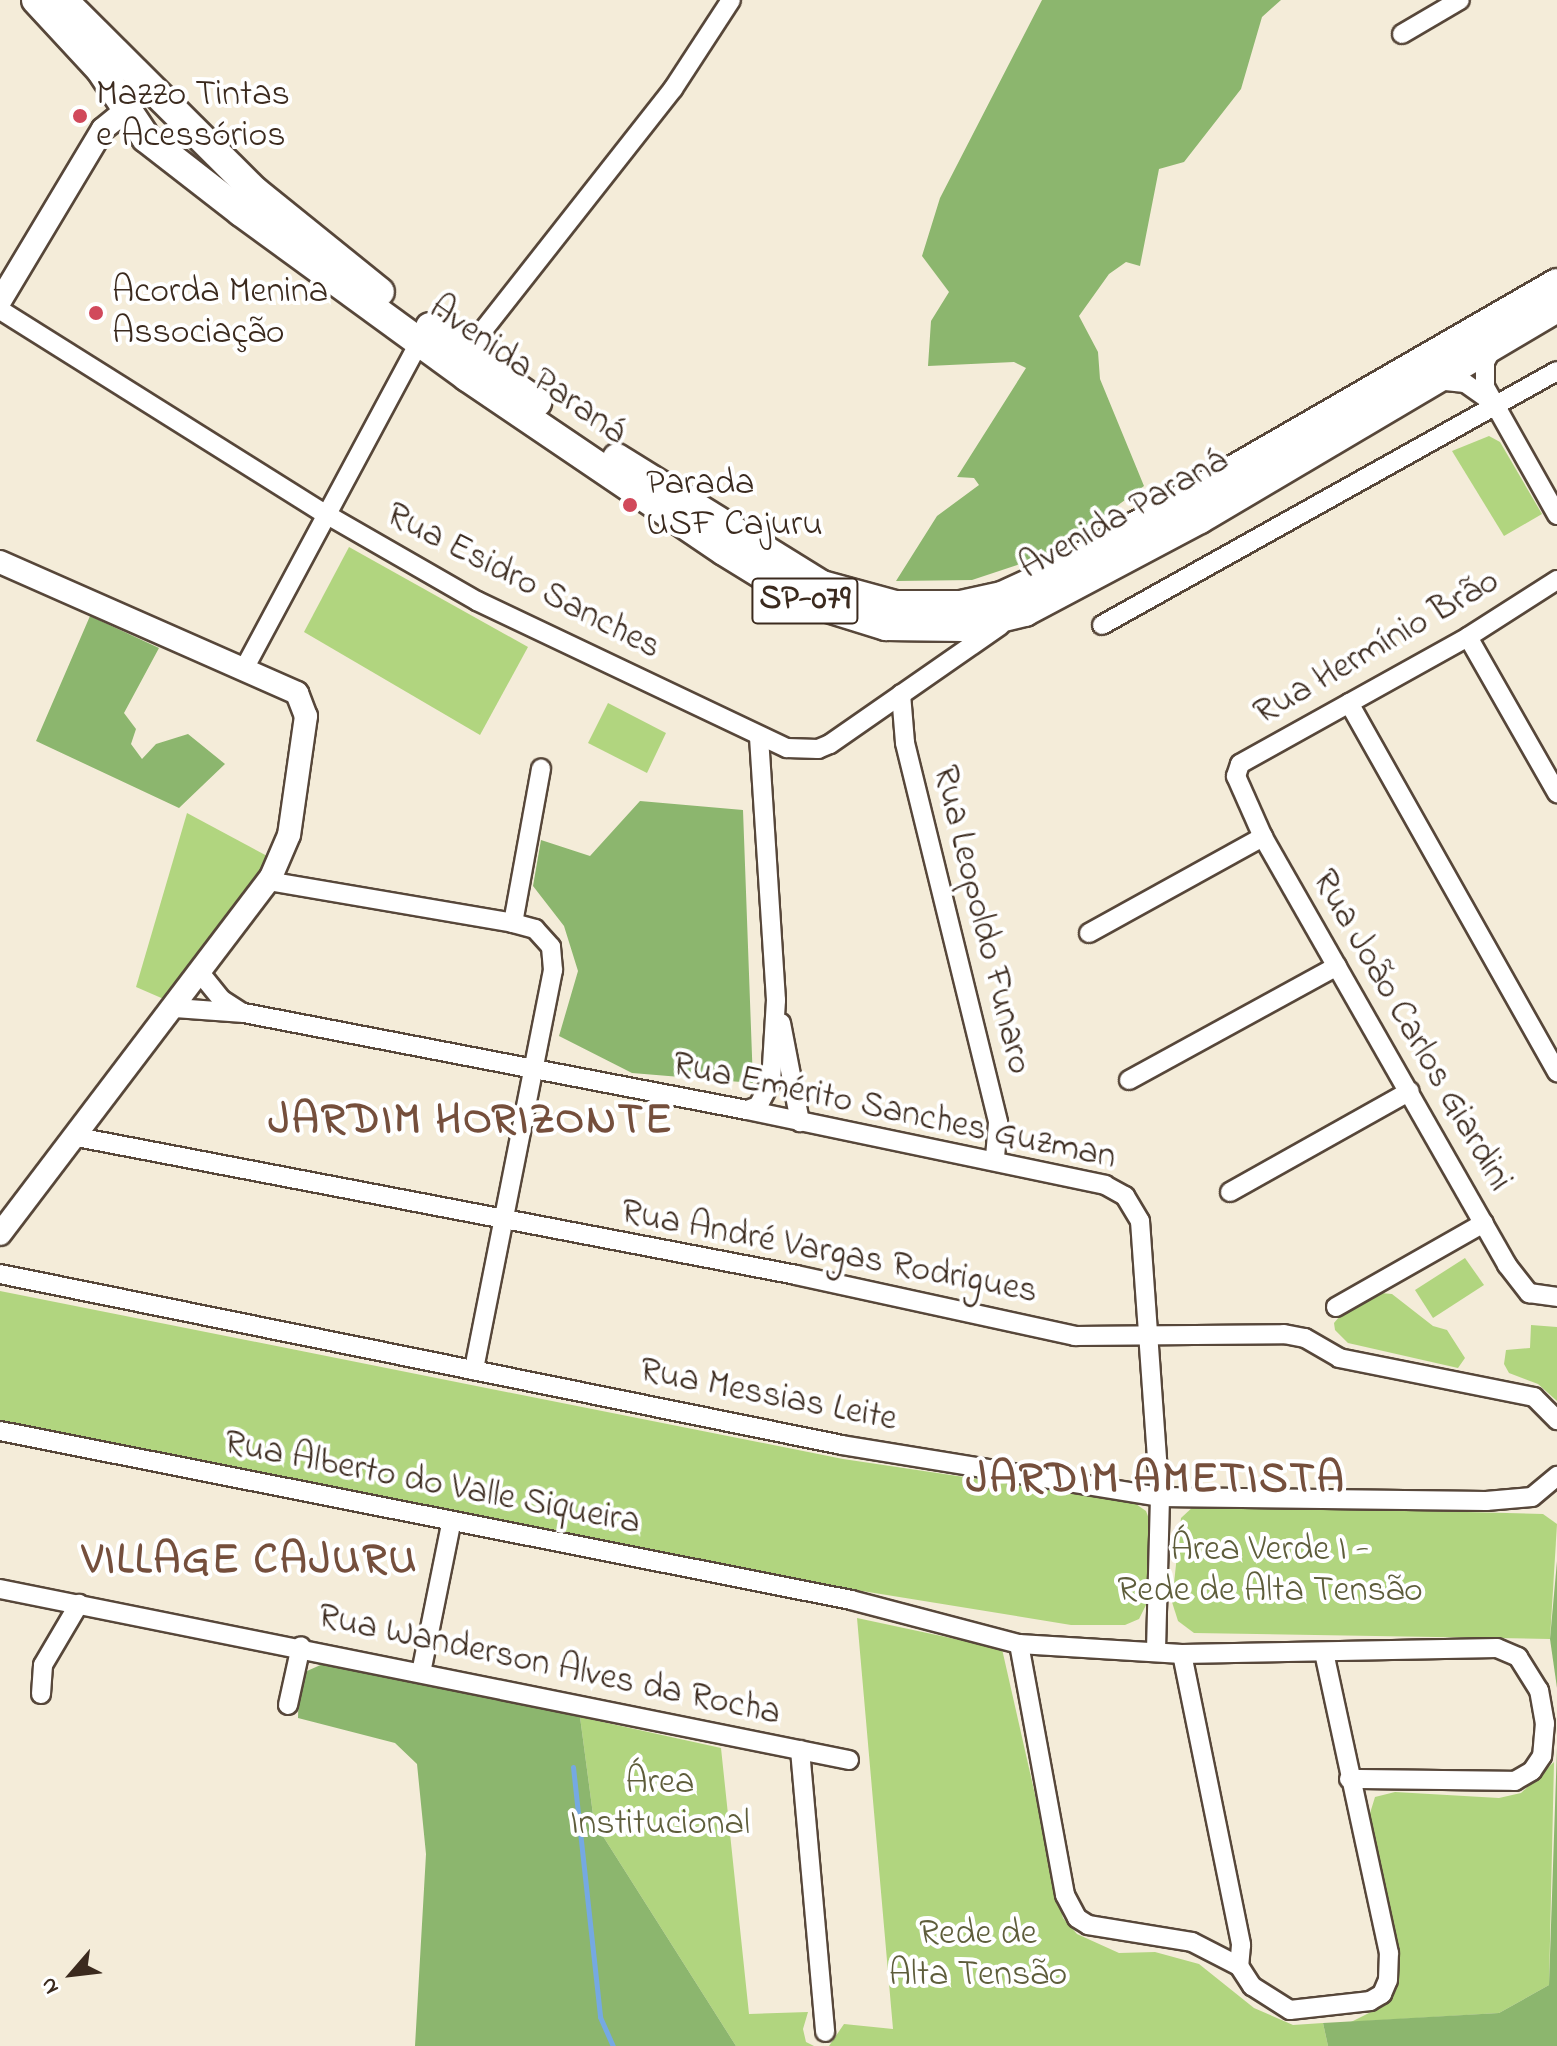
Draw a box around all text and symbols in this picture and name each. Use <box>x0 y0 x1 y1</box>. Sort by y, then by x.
place label: Mazzo Tintas e Acessórios <box>96 73 290 158</box>
marker: Mazzo Tintas e Acessórios <box>71 107 89 125</box>
place label: Acorda Menina Associação <box>112 270 328 355</box>
street label: Avenida Paraná <box>420 287 634 455</box>
marker: Acorda Menina Associação <box>87 304 105 322</box>
street label: Avenida Paraná <box>1013 440 1235 590</box>
place label: Parada USF Cajuru <box>646 462 823 547</box>
street label: Rua Esidro Sanches <box>378 494 668 670</box>
marker: Parada USF Cajuru <box>621 496 639 514</box>
street label: Rua Hermínio Brão <box>1247 560 1507 736</box>
road number: SP-079 <box>751 571 859 631</box>
street label: Rua Leopoldo Funaro <box>922 761 1040 1079</box>
street label: Rua João Carlos Giardini <box>1301 863 1521 1199</box>
street label: Rua Emérito Sanches Guzman <box>668 1044 1120 1180</box>
district label: JARDIM HORIZONTE <box>268 1095 674 1147</box>
street label: Rua André Vargas Rodrigues <box>617 1191 1041 1315</box>
street label: Rua Messias Leite <box>636 1350 900 1442</box>
street label: Rua Alberto do Valle Siqueira <box>220 1422 644 1546</box>
district label: JARDIM AMETISTA <box>966 1454 1346 1506</box>
park label: Área Verde I - Rede de Alta Tensão <box>1117 1528 1423 1613</box>
district label: VILLAGE CAJURU <box>82 1535 418 1587</box>
street label: Rua Wanderson Alves da Rocha <box>314 1596 784 1736</box>
park label: Área Institucional <box>570 1761 750 1846</box>
park label: Rede de Alta Tensão <box>889 1912 1067 1997</box>
north arrow <box>32 1934 112 2014</box>
text: N <box>33 1971 68 1999</box>

